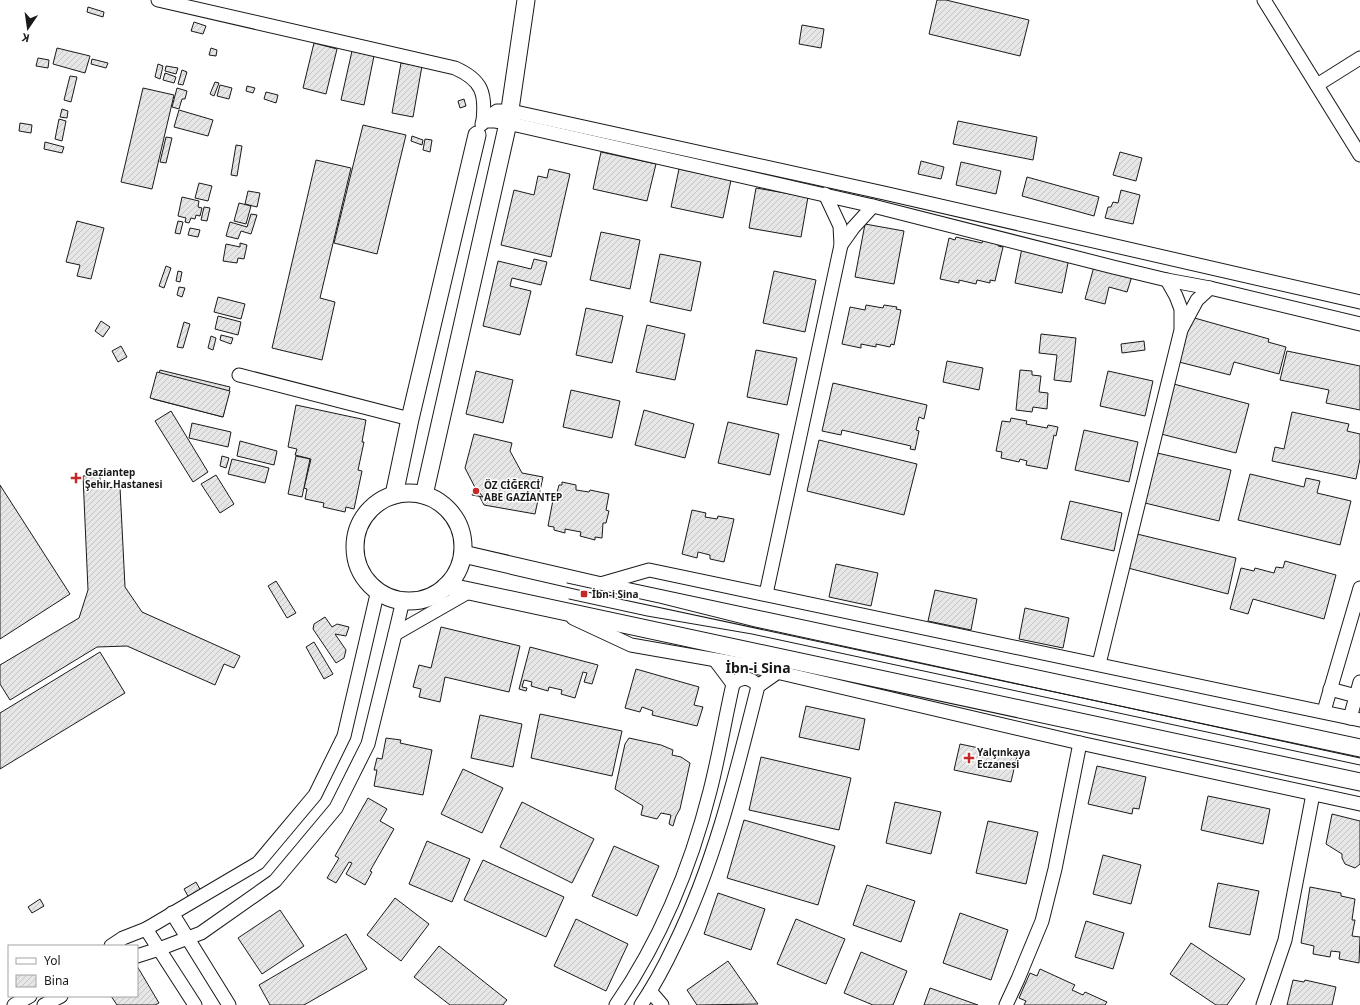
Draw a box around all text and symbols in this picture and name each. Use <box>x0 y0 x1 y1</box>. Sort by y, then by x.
north arrow <box>8 8 48 48</box>
text: K <box>20 30 31 46</box>
place label: Gaziantep Şehir Hastanesi <box>85 465 163 491</box>
marker: Gaziantep Şehir Hastanesi <box>70 472 82 484</box>
place label: ÖZ CİĞERCİ ABE GAZİANTEP <box>484 478 562 504</box>
marker: ÖZ CİĞERCİ ABE GAZİANTEP <box>471 486 481 496</box>
place label: İbn-i Sina <box>592 587 639 601</box>
marker: İbn-i Sina <box>579 589 589 599</box>
district label: İbn-i Sina <box>725 658 791 677</box>
place label: Yalçınkaya Eczanesi <box>977 745 1030 771</box>
marker: Yalçınkaya Eczanesi <box>964 753 974 763</box>
legend <box>8 945 138 997</box>
text: Yol <box>44 952 61 969</box>
text: Bina <box>44 972 69 989</box>

